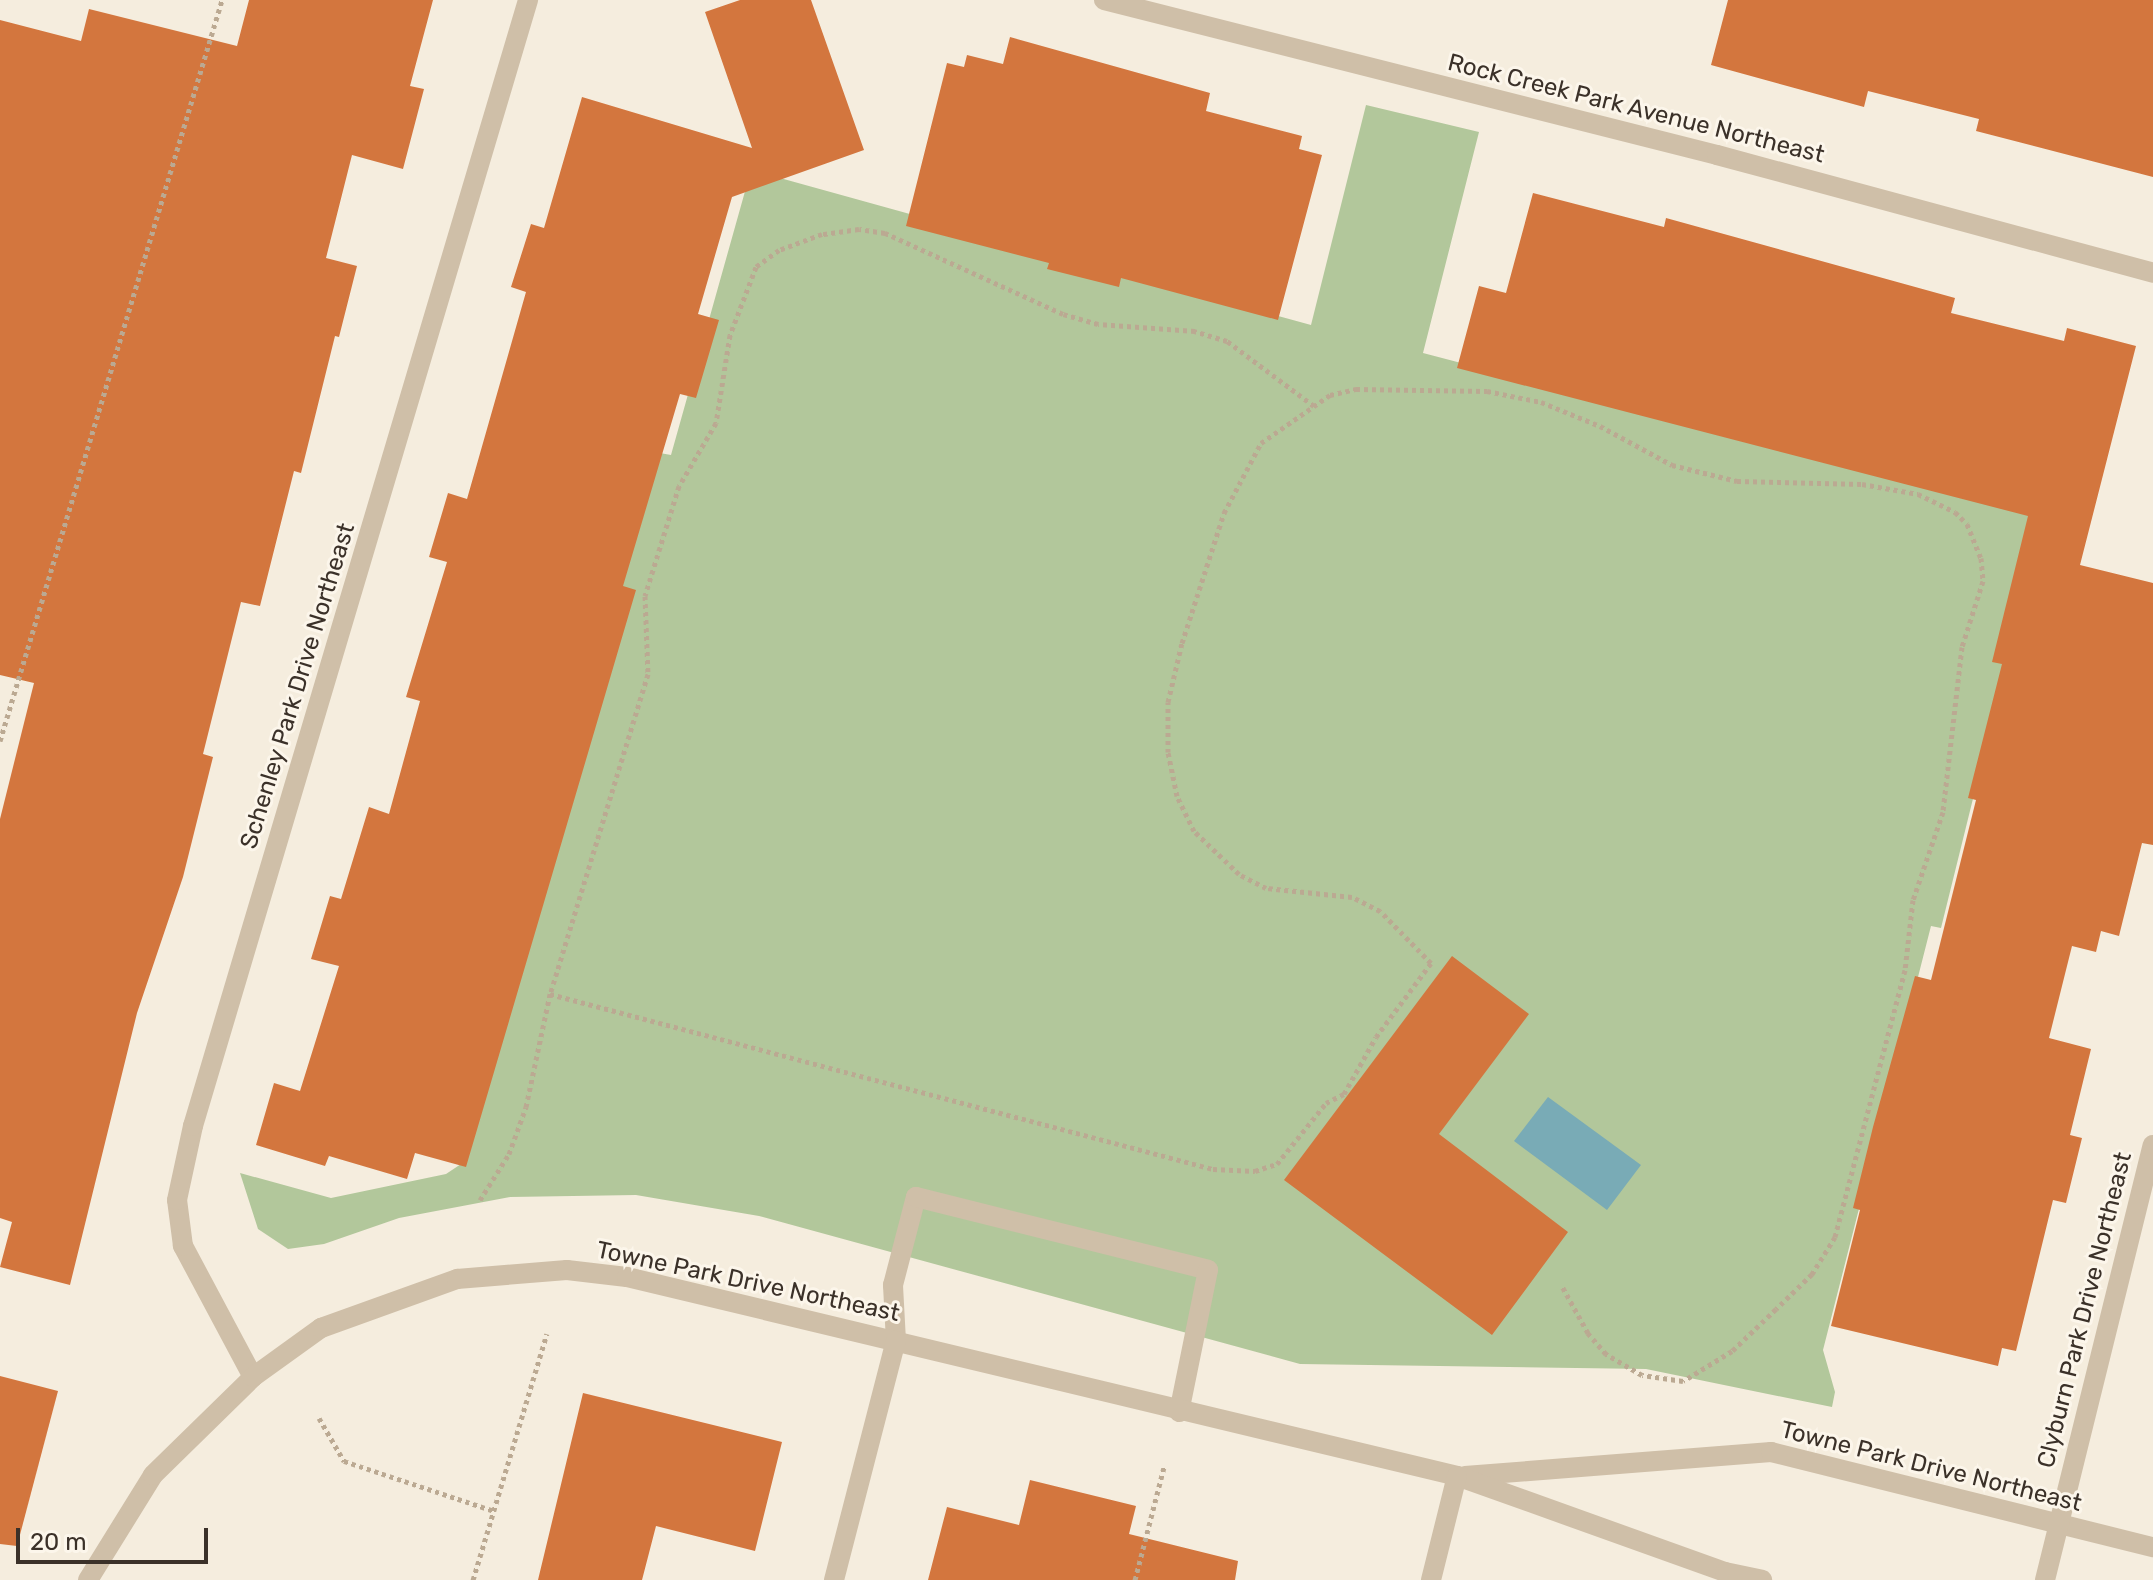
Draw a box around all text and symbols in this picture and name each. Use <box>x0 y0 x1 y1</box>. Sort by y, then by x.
street label: Rock Creek Park Avenue Northeast <box>1444 48 1828 170</box>
street label: Schenley Park Drive Northeast <box>235 519 361 853</box>
street label: Clyburn Park Drive Northeast <box>2032 1149 2138 1471</box>
street label: Towne Park Drive Northeast <box>594 1236 902 1328</box>
street label: Towne Park Drive Northeast <box>1777 1416 2085 1518</box>
scale bar <box>20 1512 212 1562</box>
text: 20 m <box>30 1528 87 1556</box>

